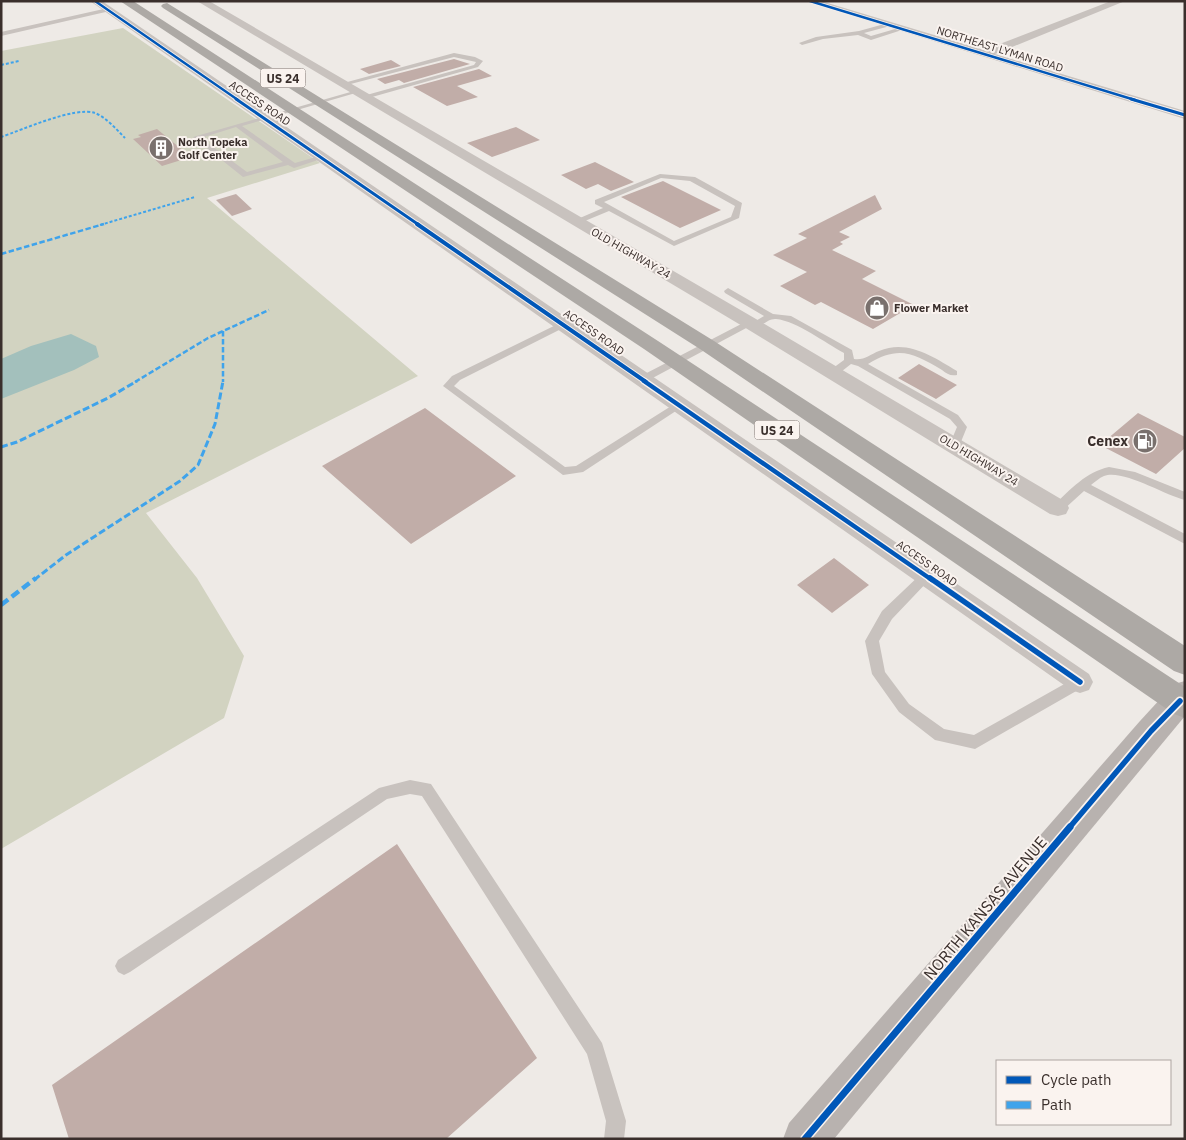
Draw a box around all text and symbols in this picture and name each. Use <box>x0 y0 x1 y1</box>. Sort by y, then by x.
street label: NORTHEAST LYMAN ROAD <box>935 23 1065 75</box>
road number: US 24 <box>260 68 306 88</box>
street label: ACCESS ROAD <box>227 77 293 129</box>
building icon: North Topeka Golf Center <box>148 135 174 161</box>
place label: North Topeka Golf Center <box>178 135 247 162</box>
street label: OLD HIGHWAY 24 <box>589 225 674 282</box>
shop icon: Flower Market <box>864 295 890 321</box>
place label: Flower Market <box>894 301 968 315</box>
street label: ACCESS ROAD <box>561 306 627 358</box>
road number: US 24 <box>754 420 800 440</box>
fuel station icon: Cenex <box>1132 428 1158 454</box>
street label: OLD HIGHWAY 24 <box>937 431 1021 489</box>
place label: Cenex <box>1087 432 1128 450</box>
street label: ACCESS ROAD <box>894 537 960 589</box>
street label: NORTH KANSAS AVENUE <box>919 832 1051 984</box>
legend <box>996 1060 1171 1125</box>
text: Cycle path <box>1041 1070 1112 1089</box>
text: Path <box>1041 1095 1072 1114</box>

